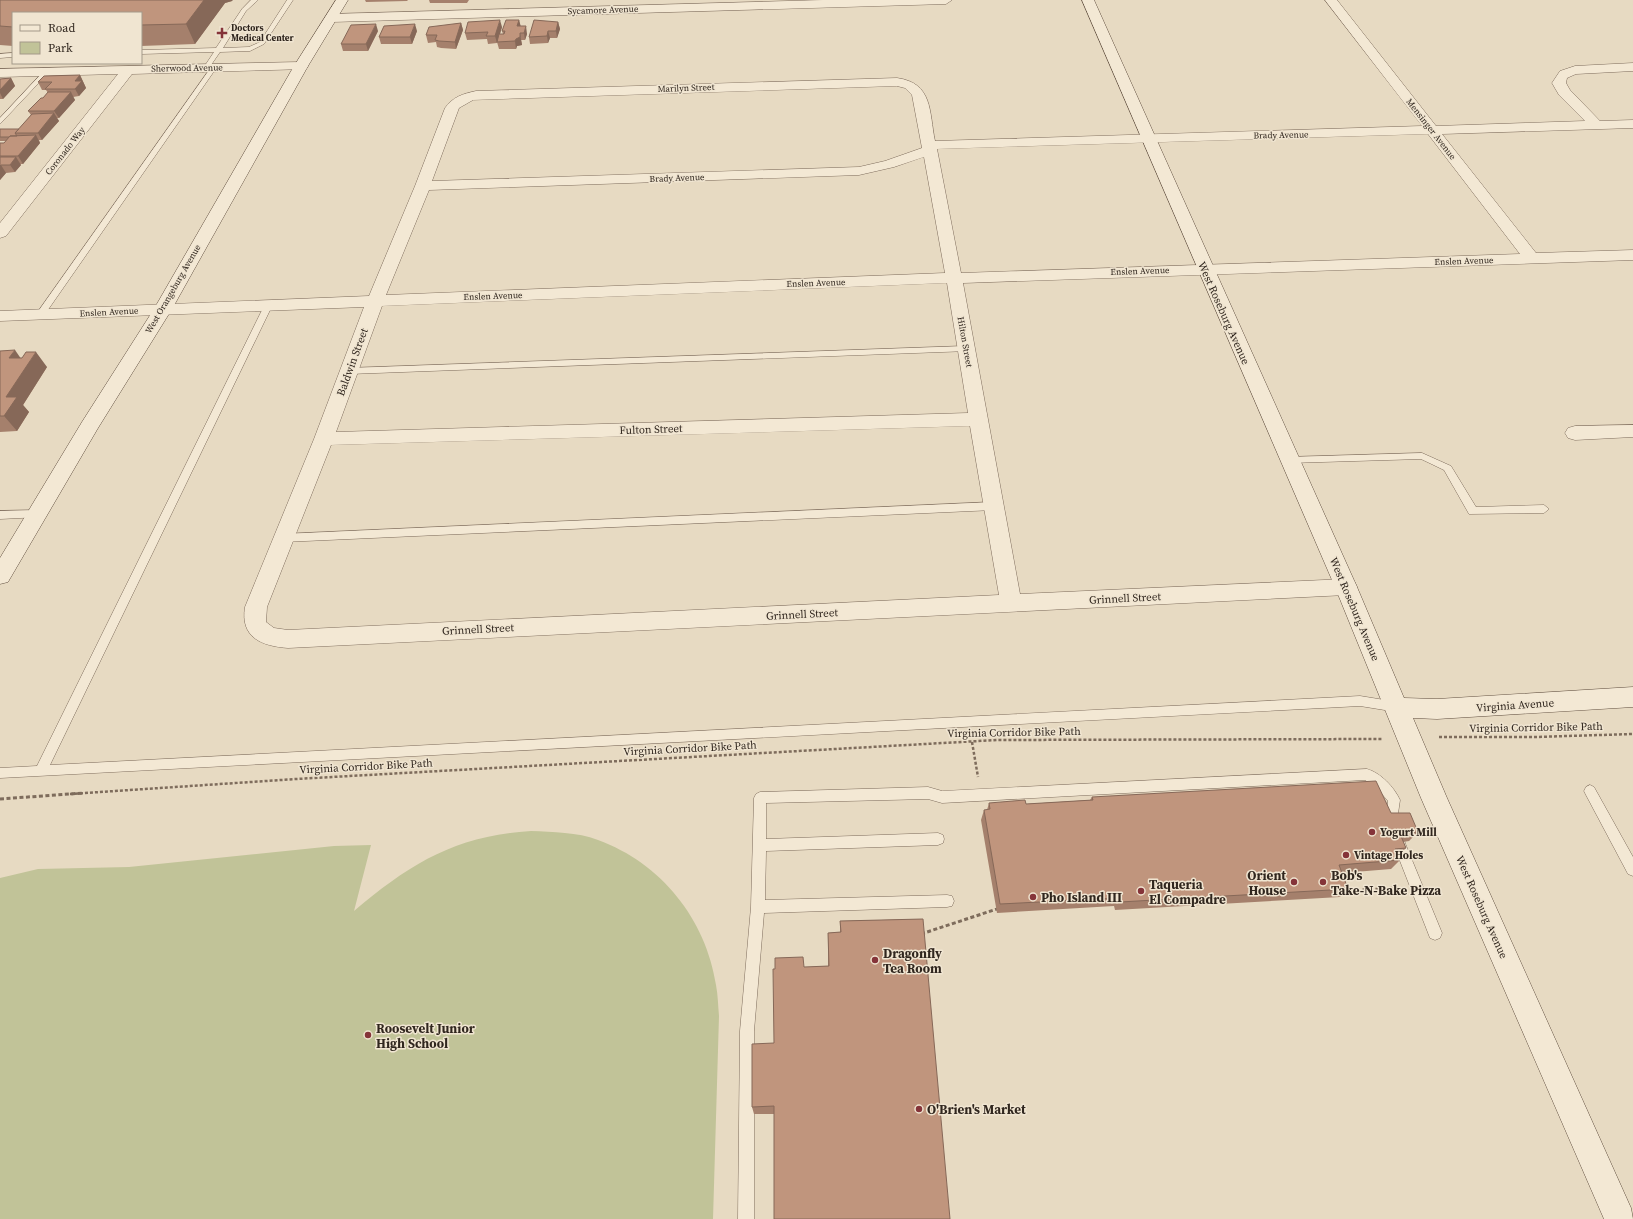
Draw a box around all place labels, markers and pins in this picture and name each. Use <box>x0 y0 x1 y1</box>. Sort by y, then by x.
place label: Doctors Medical Center <box>231 22 295 44</box>
marker: Doctors Medical Center <box>216 27 228 39</box>
place label: Yogurt Mill <box>1380 825 1437 840</box>
marker: Yogurt Mill <box>1367 827 1377 837</box>
place label: Vintage Holes <box>1354 848 1423 863</box>
marker: Vintage Holes <box>1341 850 1351 860</box>
place label: Orient House <box>1247 867 1286 899</box>
place label: Bob's Take-N-Bake Pizza <box>1331 867 1441 899</box>
place label: Taqueria El Compadre <box>1149 876 1226 908</box>
marker: Orient House <box>1289 877 1299 887</box>
marker: Bob's Take-N-Bake Pizza <box>1318 877 1328 887</box>
marker: Taqueria El Compadre <box>1136 886 1146 896</box>
place label: Pho Island III <box>1041 889 1122 906</box>
marker: Pho Island III <box>1028 892 1038 902</box>
place label: Dragonfly Tea Room <box>883 945 942 977</box>
marker: Dragonfly Tea Room <box>870 955 880 965</box>
place label: Roosevelt Junior High School <box>376 1020 476 1052</box>
marker: Roosevelt Junior High School <box>363 1030 373 1040</box>
place label: O'Brien's Market <box>927 1101 1026 1118</box>
marker: O'Brien's Market <box>914 1104 924 1114</box>

